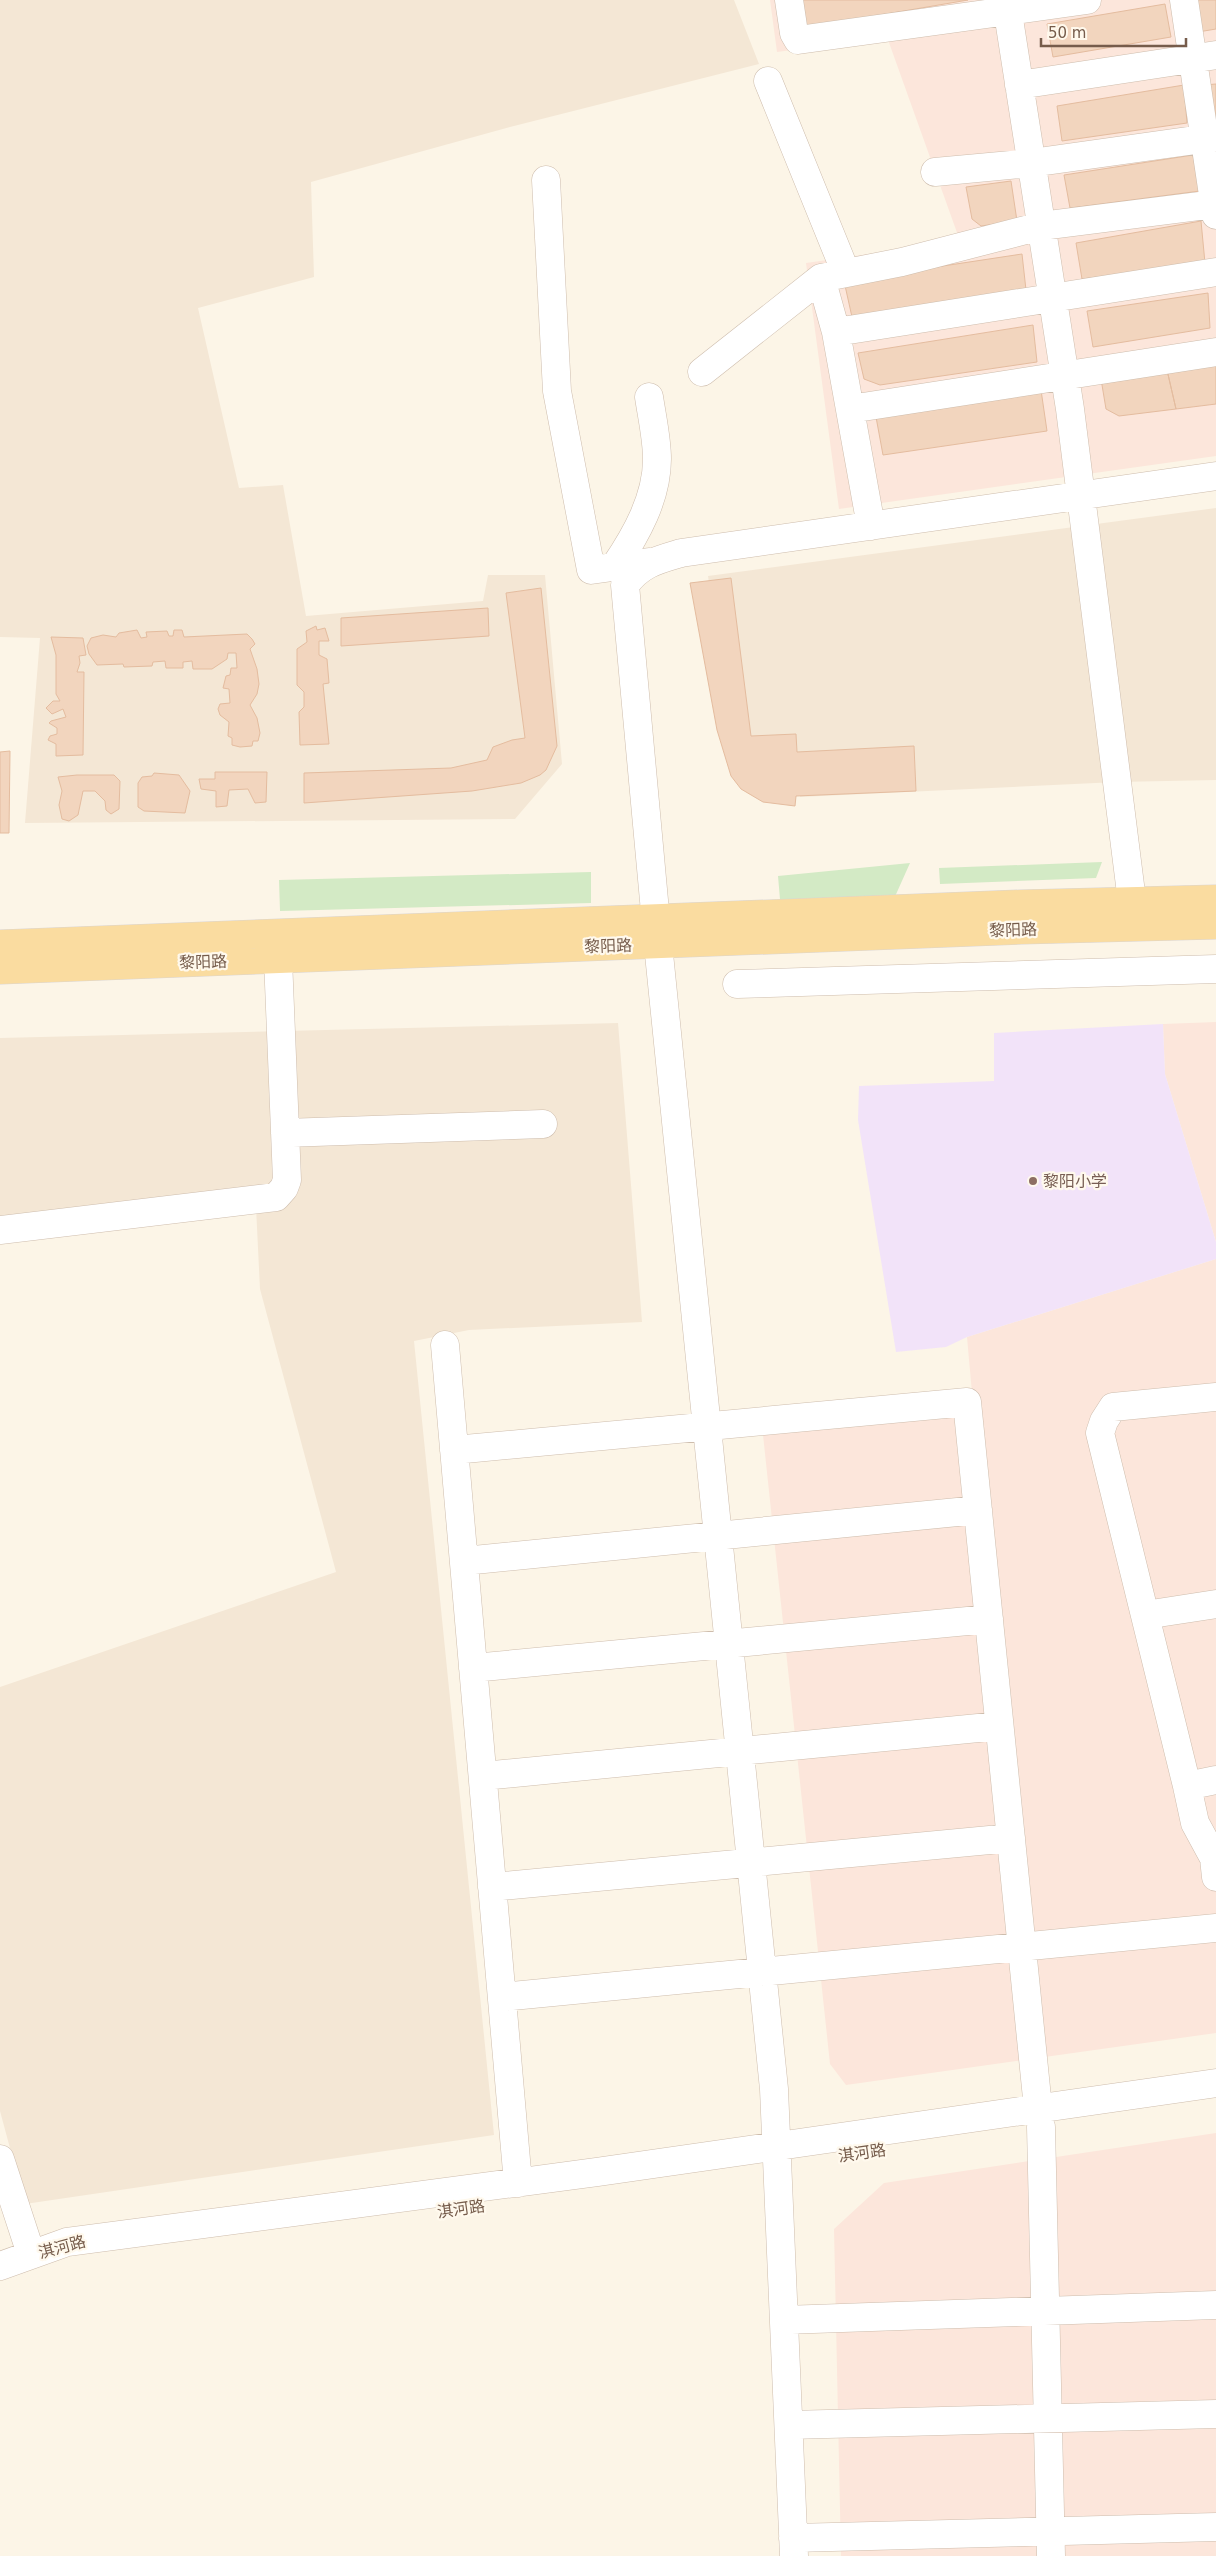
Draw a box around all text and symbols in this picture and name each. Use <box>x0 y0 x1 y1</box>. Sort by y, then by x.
scale bar <box>1041 15 1186 47</box>
text: 50 m <box>1048 24 1086 42</box>
street label: 黎阳路 <box>989 920 1037 940</box>
street label: 黎阳路 <box>584 936 632 956</box>
street label: 黎阳路 <box>179 952 227 972</box>
place label: 黎阳小学 <box>1043 1172 1107 1191</box>
marker: 黎阳小学 <box>1027 1175 1039 1187</box>
street label: 淇河路 <box>837 2140 887 2166</box>
street label: 淇河路 <box>436 2196 486 2222</box>
street label: 淇河路 <box>36 2232 88 2262</box>

